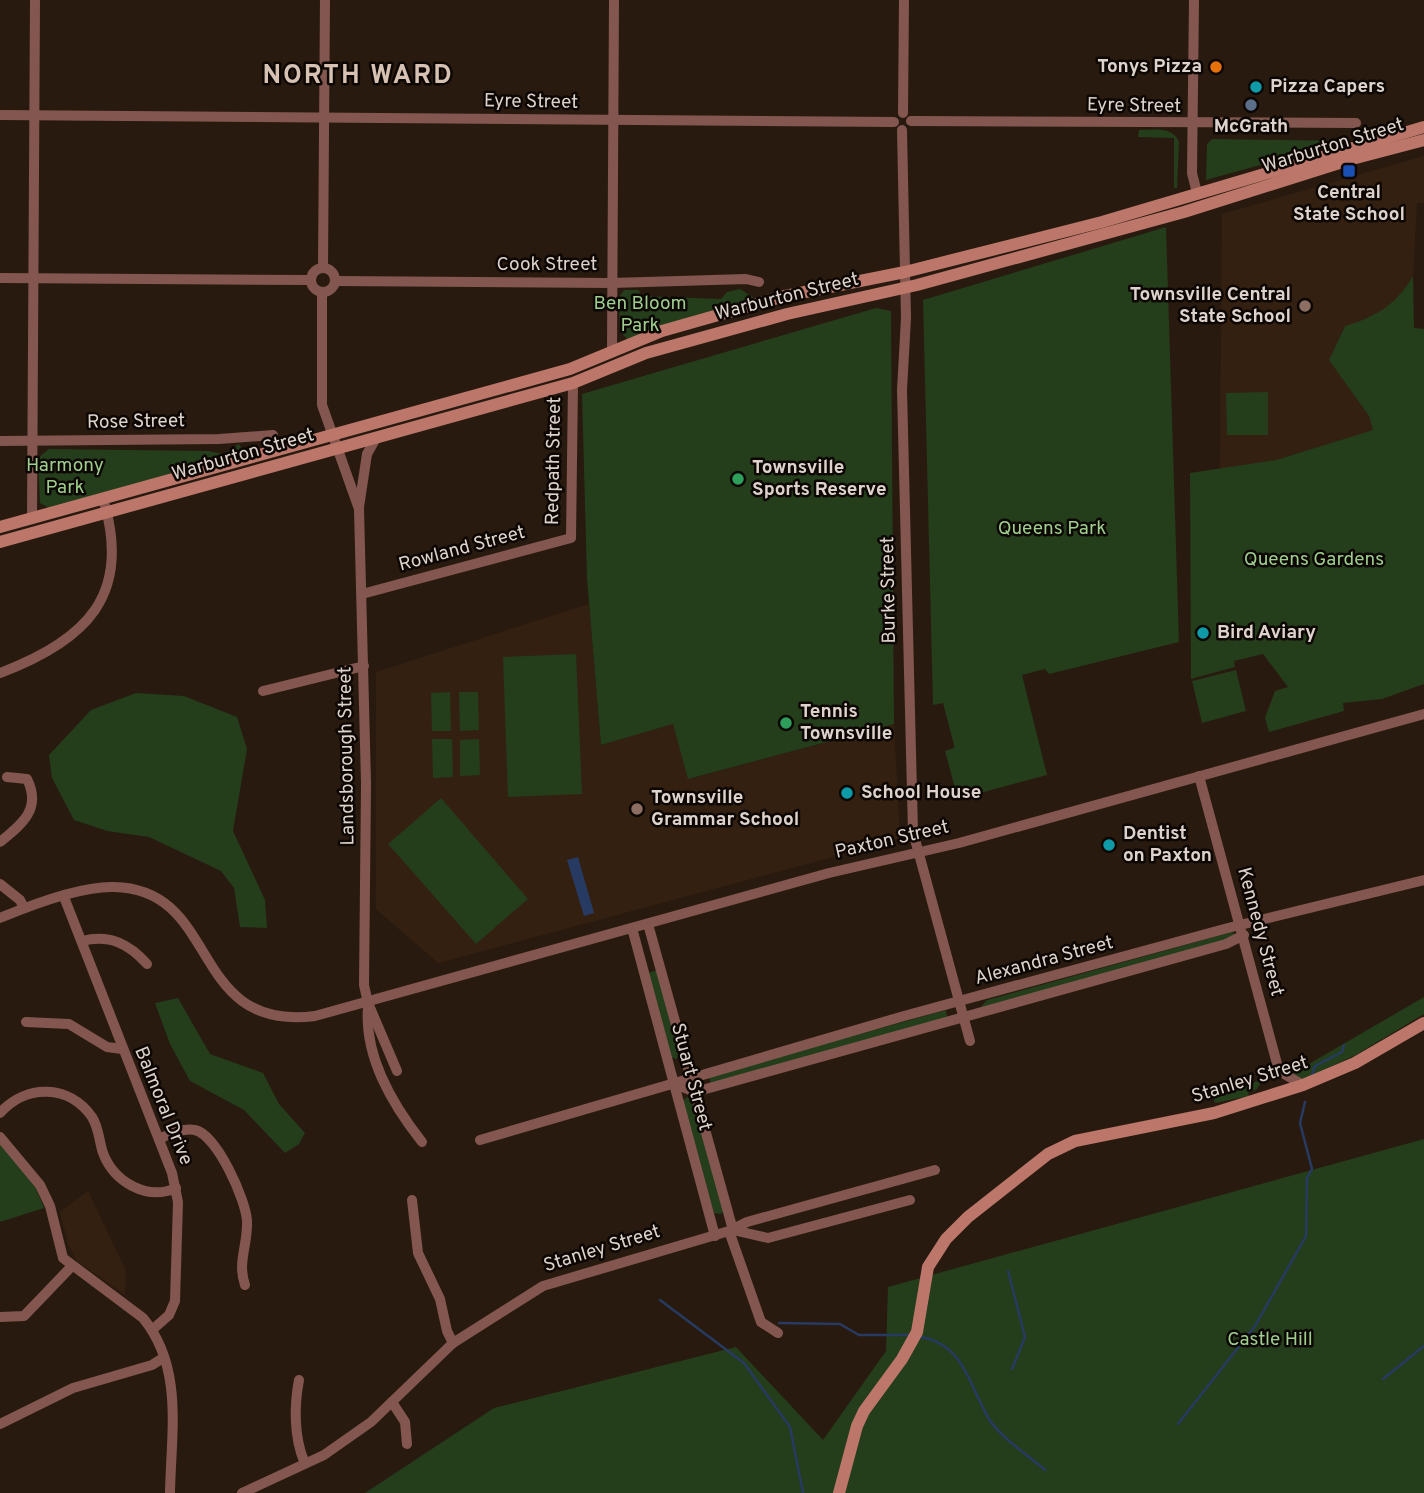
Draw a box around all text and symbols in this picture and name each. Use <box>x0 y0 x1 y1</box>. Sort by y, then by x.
place label: Tonys Pizza <box>1097 55 1202 79</box>
marker: Tonys Pizza <box>1208 59 1224 75</box>
district label: NORTH WARD <box>262 60 454 93</box>
place label: Pizza Capers <box>1270 75 1385 99</box>
marker: Pizza Capers <box>1248 79 1264 95</box>
street label: Eyre Street <box>484 89 578 115</box>
street label: Eyre Street <box>1087 93 1181 119</box>
marker: McGrath <box>1243 97 1259 113</box>
street label: Warburton Street <box>1259 113 1407 179</box>
place label: McGrath <box>1214 115 1288 139</box>
marker: Central State School <box>1341 163 1357 179</box>
place label: Central State School <box>1293 181 1405 227</box>
street label: Cook Street <box>497 253 597 277</box>
street label: Warburton Street <box>713 268 861 326</box>
place label: Townsville Central State School <box>1130 283 1291 329</box>
park label: Ben Bloom Park <box>593 292 687 338</box>
marker: Townsville Central State School <box>1297 298 1313 314</box>
street label: Redpath Street <box>541 397 567 525</box>
street label: Rose Street <box>87 409 185 435</box>
street label: Warburton Street <box>169 423 317 487</box>
park label: Harmony Park <box>26 454 104 500</box>
place label: Townsville Sports Reserve <box>752 456 887 502</box>
marker: Townsville Sports Reserve <box>730 471 746 487</box>
park label: Queens Park <box>998 517 1106 541</box>
street label: Rowland Street <box>396 521 528 577</box>
street label: Burke Street <box>876 536 902 644</box>
park label: Queens Gardens <box>1244 548 1384 572</box>
place label: Bird Aviary <box>1217 621 1316 645</box>
marker: Bird Aviary <box>1195 625 1211 641</box>
street label: Landsborough Street <box>333 666 361 846</box>
place label: Tennis Townsville <box>800 700 892 746</box>
marker: Tennis Townsville <box>778 715 794 731</box>
place label: School House <box>861 781 981 805</box>
marker: School House <box>839 785 855 801</box>
place label: Townsville Grammar School <box>651 786 799 832</box>
marker: Townsville Grammar School <box>629 801 645 817</box>
street label: Paxton Street <box>833 815 951 865</box>
place label: Dentist on Paxton <box>1123 822 1212 868</box>
marker: Dentist on Paxton <box>1101 837 1117 853</box>
street label: Kennedy Street <box>1231 865 1289 999</box>
street label: Alexandra Street <box>972 931 1116 991</box>
street label: Stuart Street <box>665 1020 717 1134</box>
street label: Balmoral Drive <box>128 1043 198 1169</box>
street label: Stanley Street <box>1189 1051 1311 1109</box>
street label: Stanley Street <box>541 1220 663 1278</box>
park label: Castle Hill <box>1227 1328 1313 1352</box>

